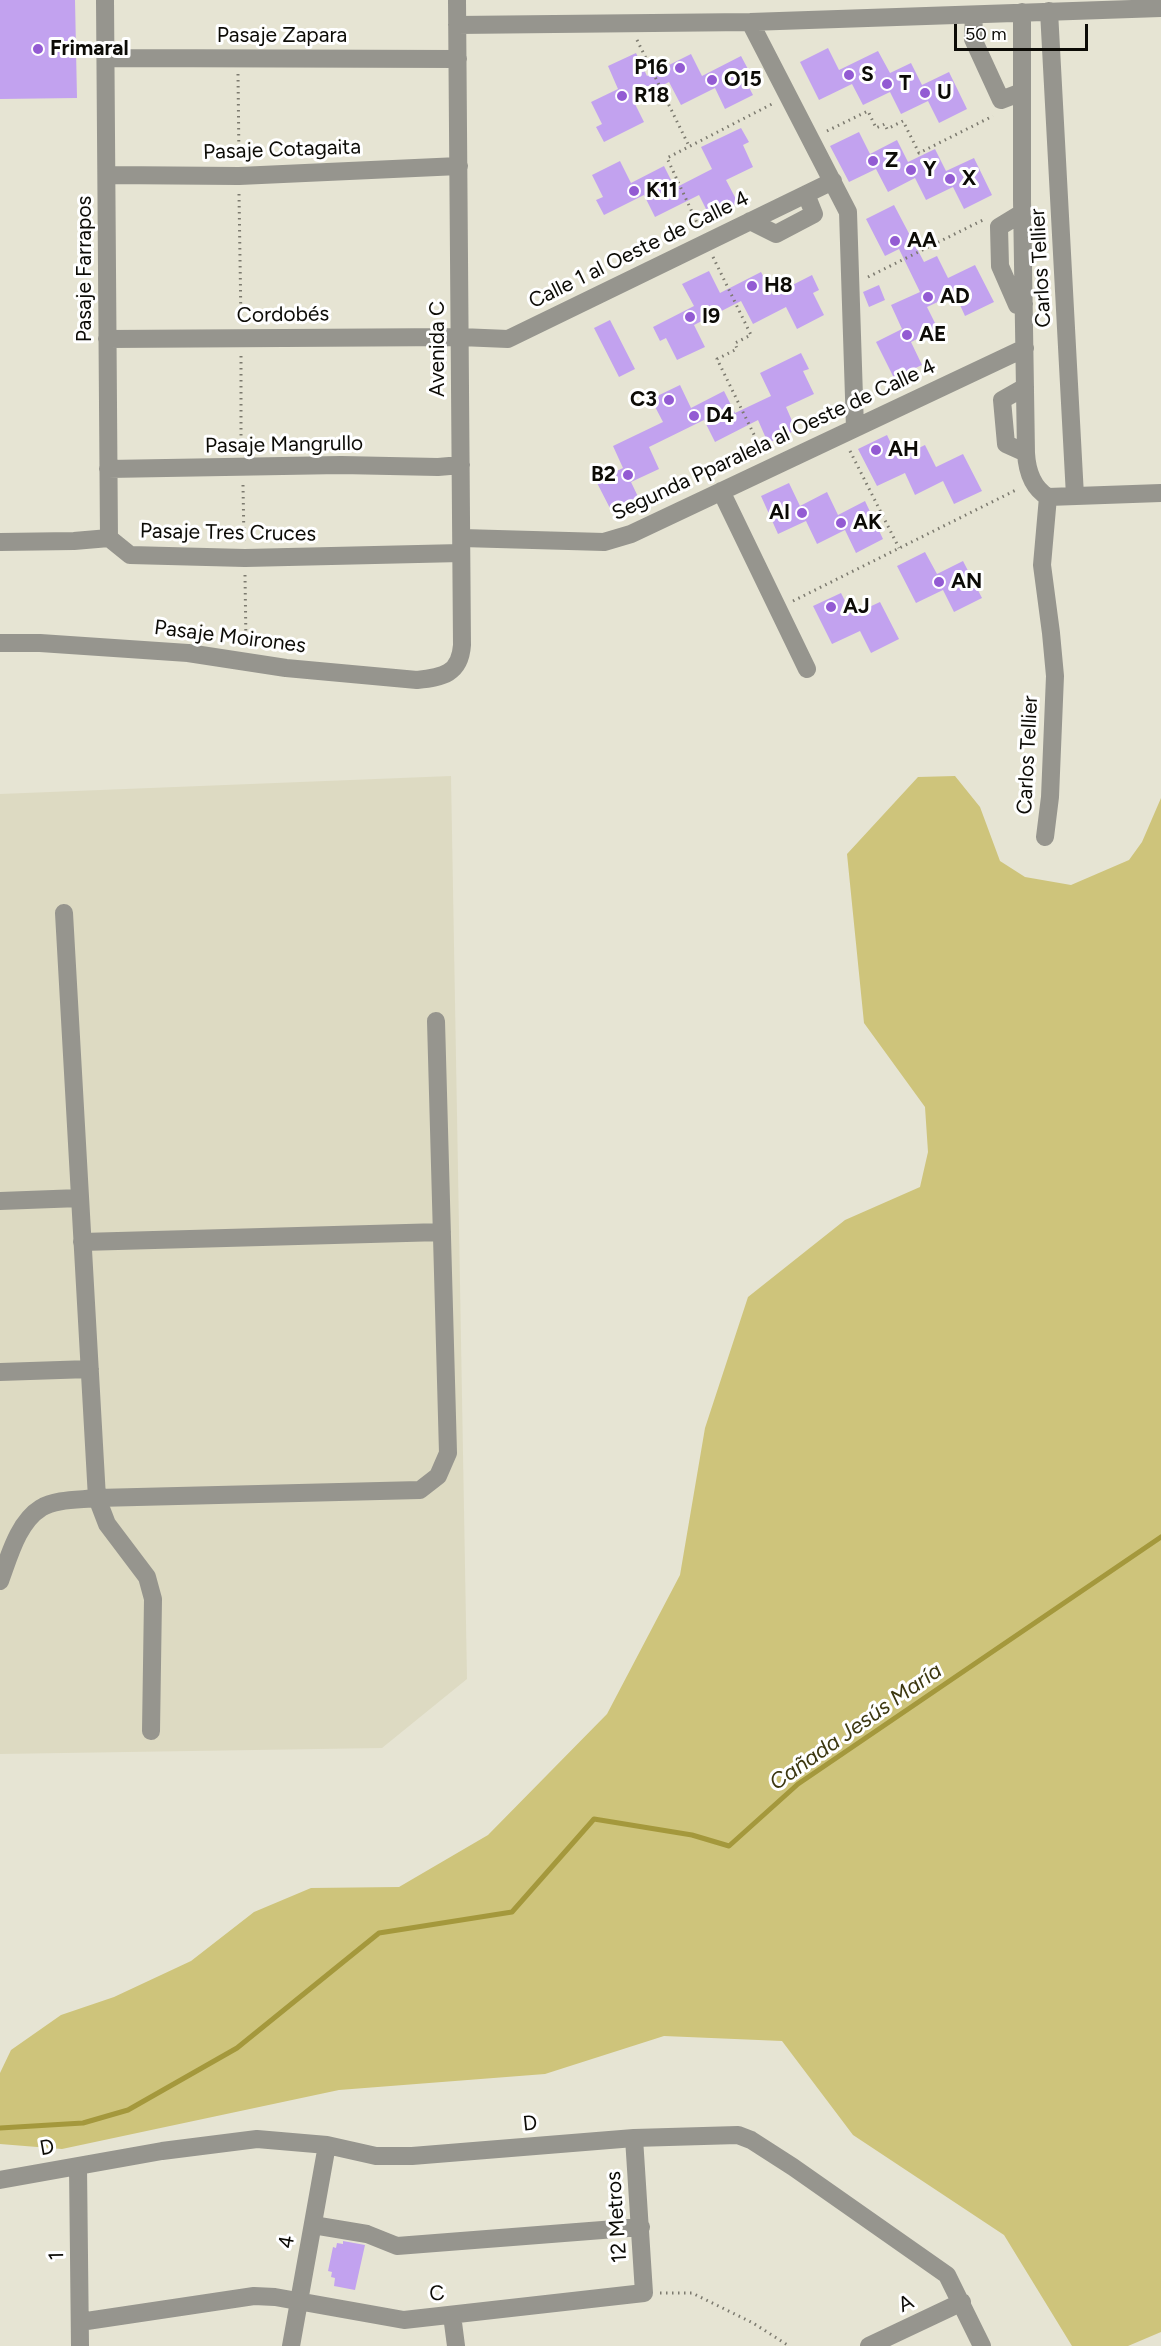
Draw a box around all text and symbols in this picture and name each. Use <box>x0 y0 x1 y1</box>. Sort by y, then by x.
scale bar <box>957 12 1090 50</box>
street label: Pasaje Zapara <box>217 23 347 49</box>
text: 50 m <box>965 23 1007 45</box>
place label: Frimaral <box>50 36 129 62</box>
marker: Frimaral <box>31 42 45 56</box>
place label: P16 <box>634 55 668 81</box>
marker: P16 <box>673 61 687 75</box>
place label: S <box>861 62 874 88</box>
place label: O15 <box>724 67 762 93</box>
marker: S <box>842 68 856 82</box>
place label: T <box>899 71 911 97</box>
marker: O15 <box>705 73 719 87</box>
marker: T <box>880 77 894 91</box>
place label: U <box>937 80 952 106</box>
place label: R18 <box>634 83 669 109</box>
marker: U <box>918 86 932 100</box>
marker: R18 <box>615 89 629 103</box>
street label: Pasaje Cotagaita <box>203 135 361 165</box>
place label: Z <box>885 148 898 174</box>
marker: Z <box>866 154 880 168</box>
place label: Y <box>923 157 937 183</box>
marker: Y <box>904 163 918 177</box>
place label: X <box>962 166 976 192</box>
marker: X <box>943 172 957 186</box>
place label: K11 <box>646 178 678 204</box>
marker: K11 <box>627 184 641 198</box>
street label: Calle 1 al Oeste de Calle 4 <box>525 186 753 314</box>
street label: Pasaje Farrapos <box>72 196 98 342</box>
street label: Carlos Tellier <box>1025 208 1057 328</box>
place label: AA <box>907 228 937 254</box>
marker: AA <box>888 234 902 248</box>
place label: H8 <box>764 273 793 299</box>
marker: H8 <box>745 279 759 293</box>
place label: AD <box>940 284 970 310</box>
marker: AD <box>921 290 935 304</box>
street label: Avenida C <box>425 301 451 397</box>
street label: Cordobés <box>237 302 329 328</box>
place label: I9 <box>702 304 720 330</box>
marker: I9 <box>683 310 697 324</box>
place label: AE <box>919 322 946 348</box>
marker: AE <box>900 328 914 342</box>
street label: Segunda Pparalela al Oeste de Calle 4 <box>608 354 940 526</box>
place label: C3 <box>630 387 657 413</box>
marker: C3 <box>662 393 676 407</box>
place label: D4 <box>706 403 734 429</box>
marker: D4 <box>687 409 701 423</box>
street label: Pasaje Mangrullo <box>205 431 363 459</box>
place label: AH <box>888 437 919 463</box>
marker: AH <box>869 443 883 457</box>
place label: B2 <box>591 462 616 488</box>
marker: B2 <box>621 468 635 482</box>
place label: AI <box>769 500 790 526</box>
marker: AI <box>795 506 809 520</box>
place label: AK <box>853 510 882 536</box>
marker: AK <box>834 516 848 530</box>
street label: Pasaje Tres Cruces <box>140 519 316 547</box>
place label: AN <box>951 569 982 595</box>
marker: AN <box>932 575 946 589</box>
place label: AJ <box>843 594 870 620</box>
marker: AJ <box>824 600 838 614</box>
street label: Pasaje Moirones <box>153 615 307 659</box>
street label: Carlos Tellier <box>1012 695 1044 815</box>
water label: Cañada Jesús María <box>765 1658 947 1796</box>
street label: D <box>521 2111 539 2137</box>
street label: D <box>38 2134 56 2162</box>
street label: 12 Metros <box>601 2170 633 2264</box>
street label: 4 <box>273 2233 301 2251</box>
street label: 1 <box>44 2251 70 2261</box>
street label: C <box>428 2281 446 2307</box>
street label: A <box>894 2290 918 2318</box>

